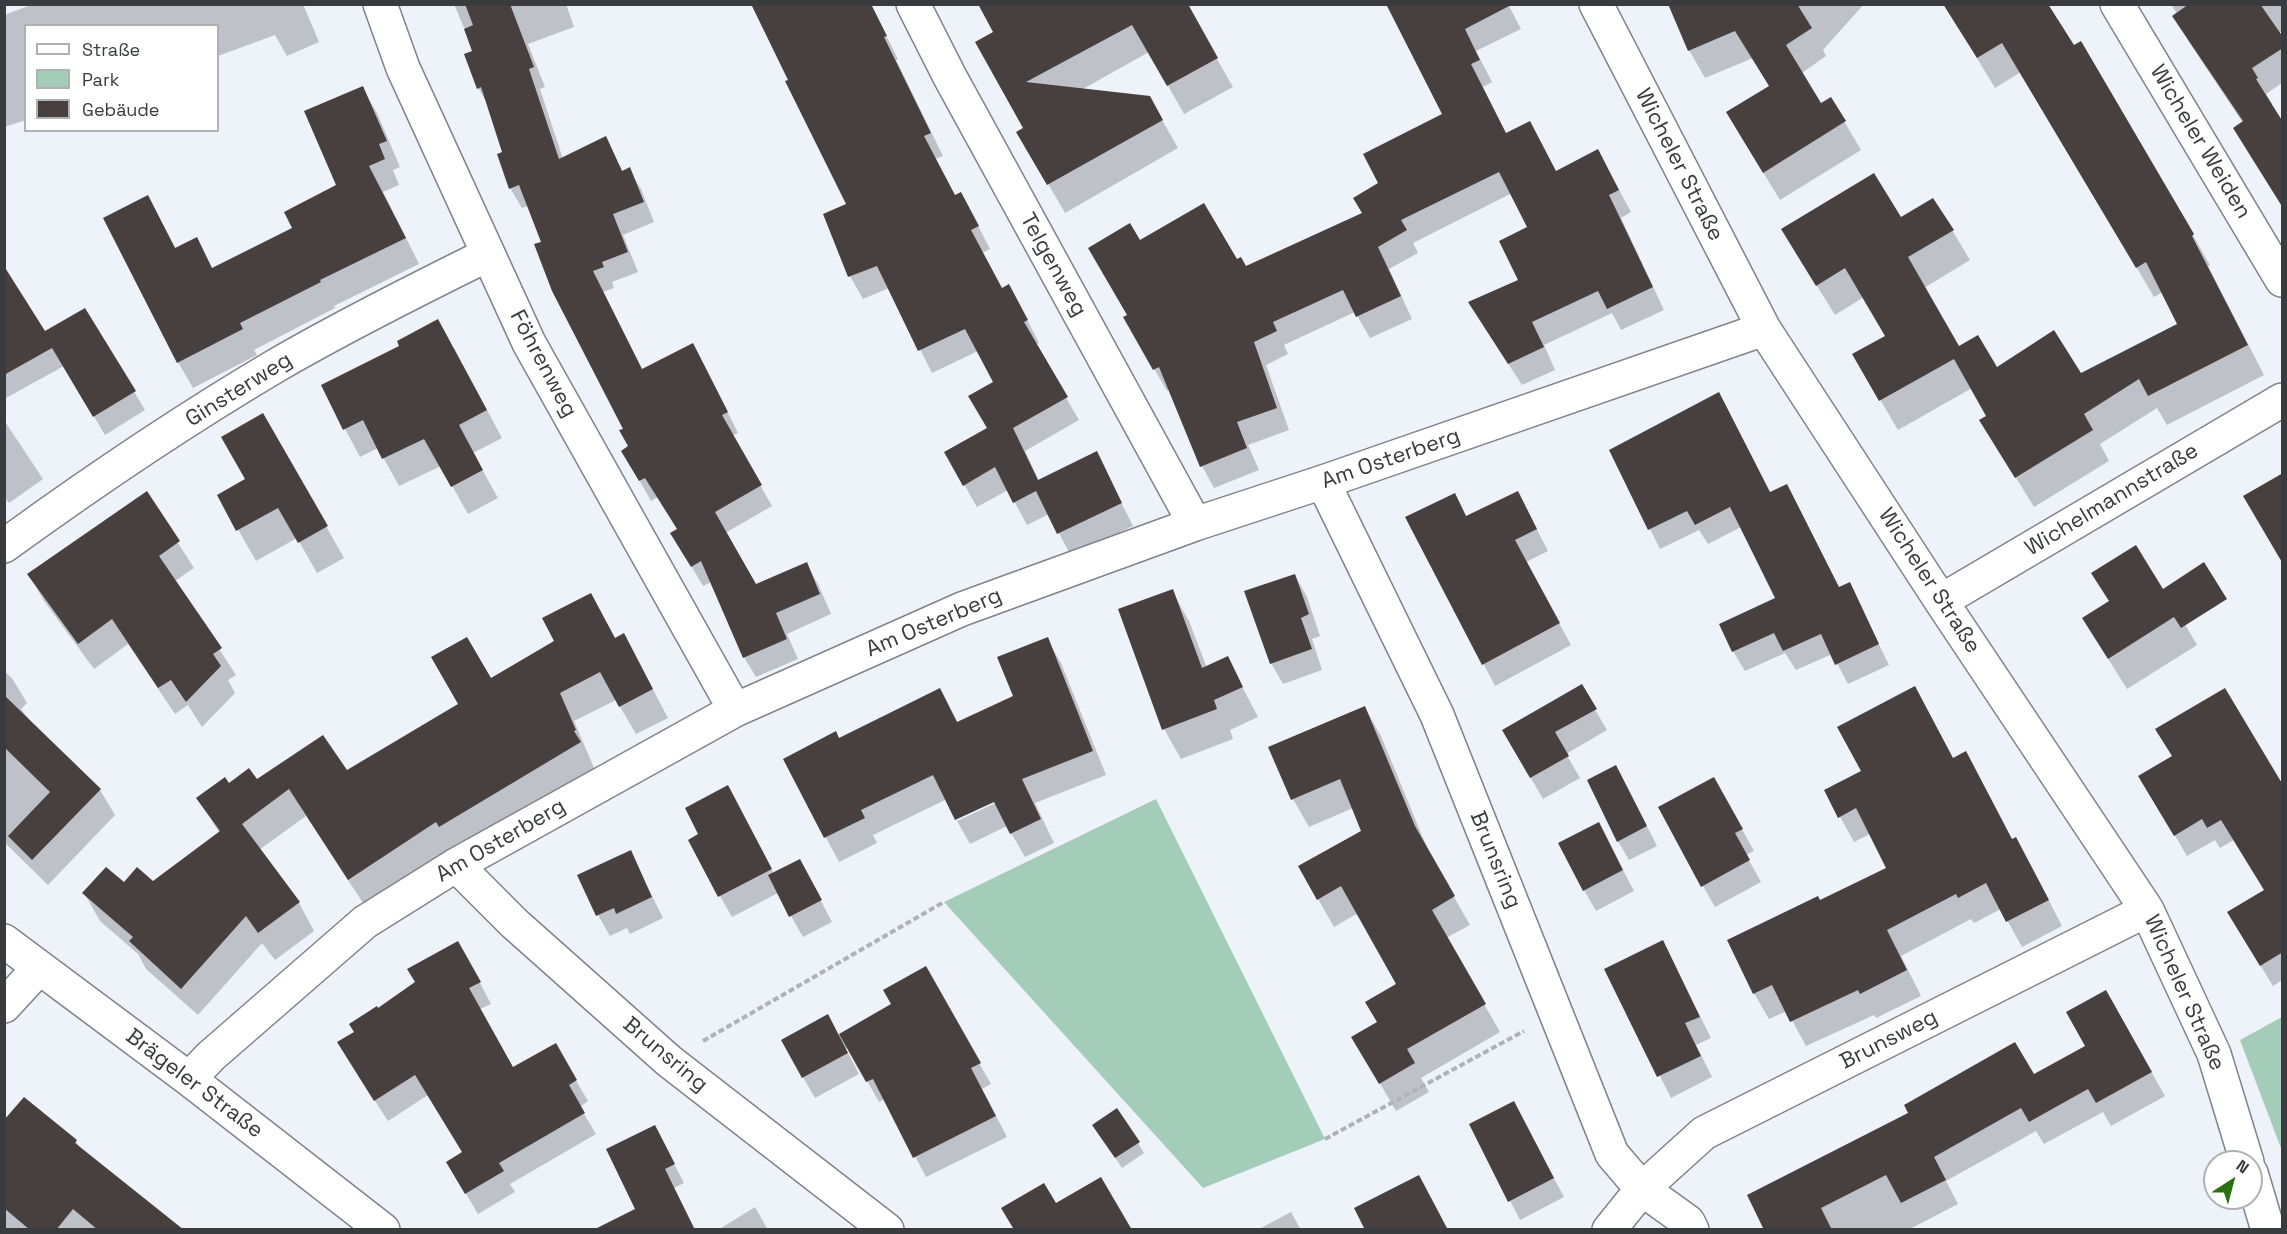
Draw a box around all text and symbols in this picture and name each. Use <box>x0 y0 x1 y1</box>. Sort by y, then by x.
legend <box>24 24 219 132</box>
text: Straße <box>82 38 140 61</box>
street label: Wicheler Weiden <box>2144 60 2256 224</box>
text: Park <box>82 68 119 91</box>
street label: Wicheler Straße <box>1629 84 1729 246</box>
text: Gebäude <box>82 98 160 121</box>
street label: Telgenweg <box>1014 209 1092 321</box>
street label: Föhrenweg <box>504 306 582 422</box>
street label: Ginsterweg <box>181 347 297 433</box>
street label: Am Osterberg <box>1318 423 1464 495</box>
street label: Wichelmannstraße <box>2021 438 2203 562</box>
street label: Wicheler Straße <box>1872 503 1986 659</box>
street label: Am Osterberg <box>862 583 1006 663</box>
street label: Am Osterberg <box>432 793 570 889</box>
street label: Brunsring <box>1464 807 1526 913</box>
street label: Wicheler Straße <box>2138 911 2230 1075</box>
street label: Brunsweg <box>1836 1004 1942 1076</box>
street label: Brunsring <box>617 1012 713 1098</box>
street label: Brägeler Straße <box>120 1024 268 1144</box>
north arrow <box>2203 1150 2263 1210</box>
text: N <box>2232 1155 2253 1178</box>

